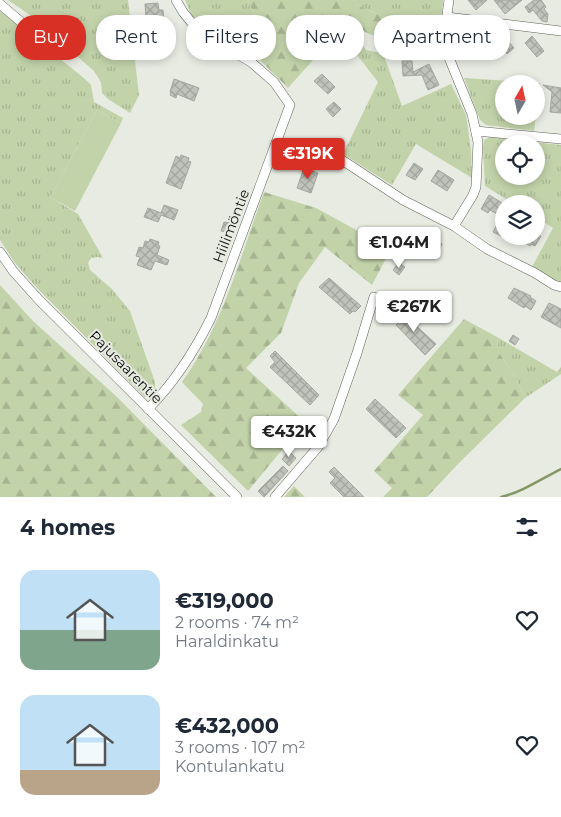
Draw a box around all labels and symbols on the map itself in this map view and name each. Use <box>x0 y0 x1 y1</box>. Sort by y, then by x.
north arrow <box>495 75 545 125</box>
pin: €319K <box>273 138 343 180</box>
street label: Hiilimöntie <box>209 187 253 265</box>
pin: €1.04M <box>358 226 440 269</box>
pin: €267K <box>379 290 449 333</box>
street label: Pajusaarentie <box>86 327 166 407</box>
pin: €432K <box>254 416 324 458</box>

